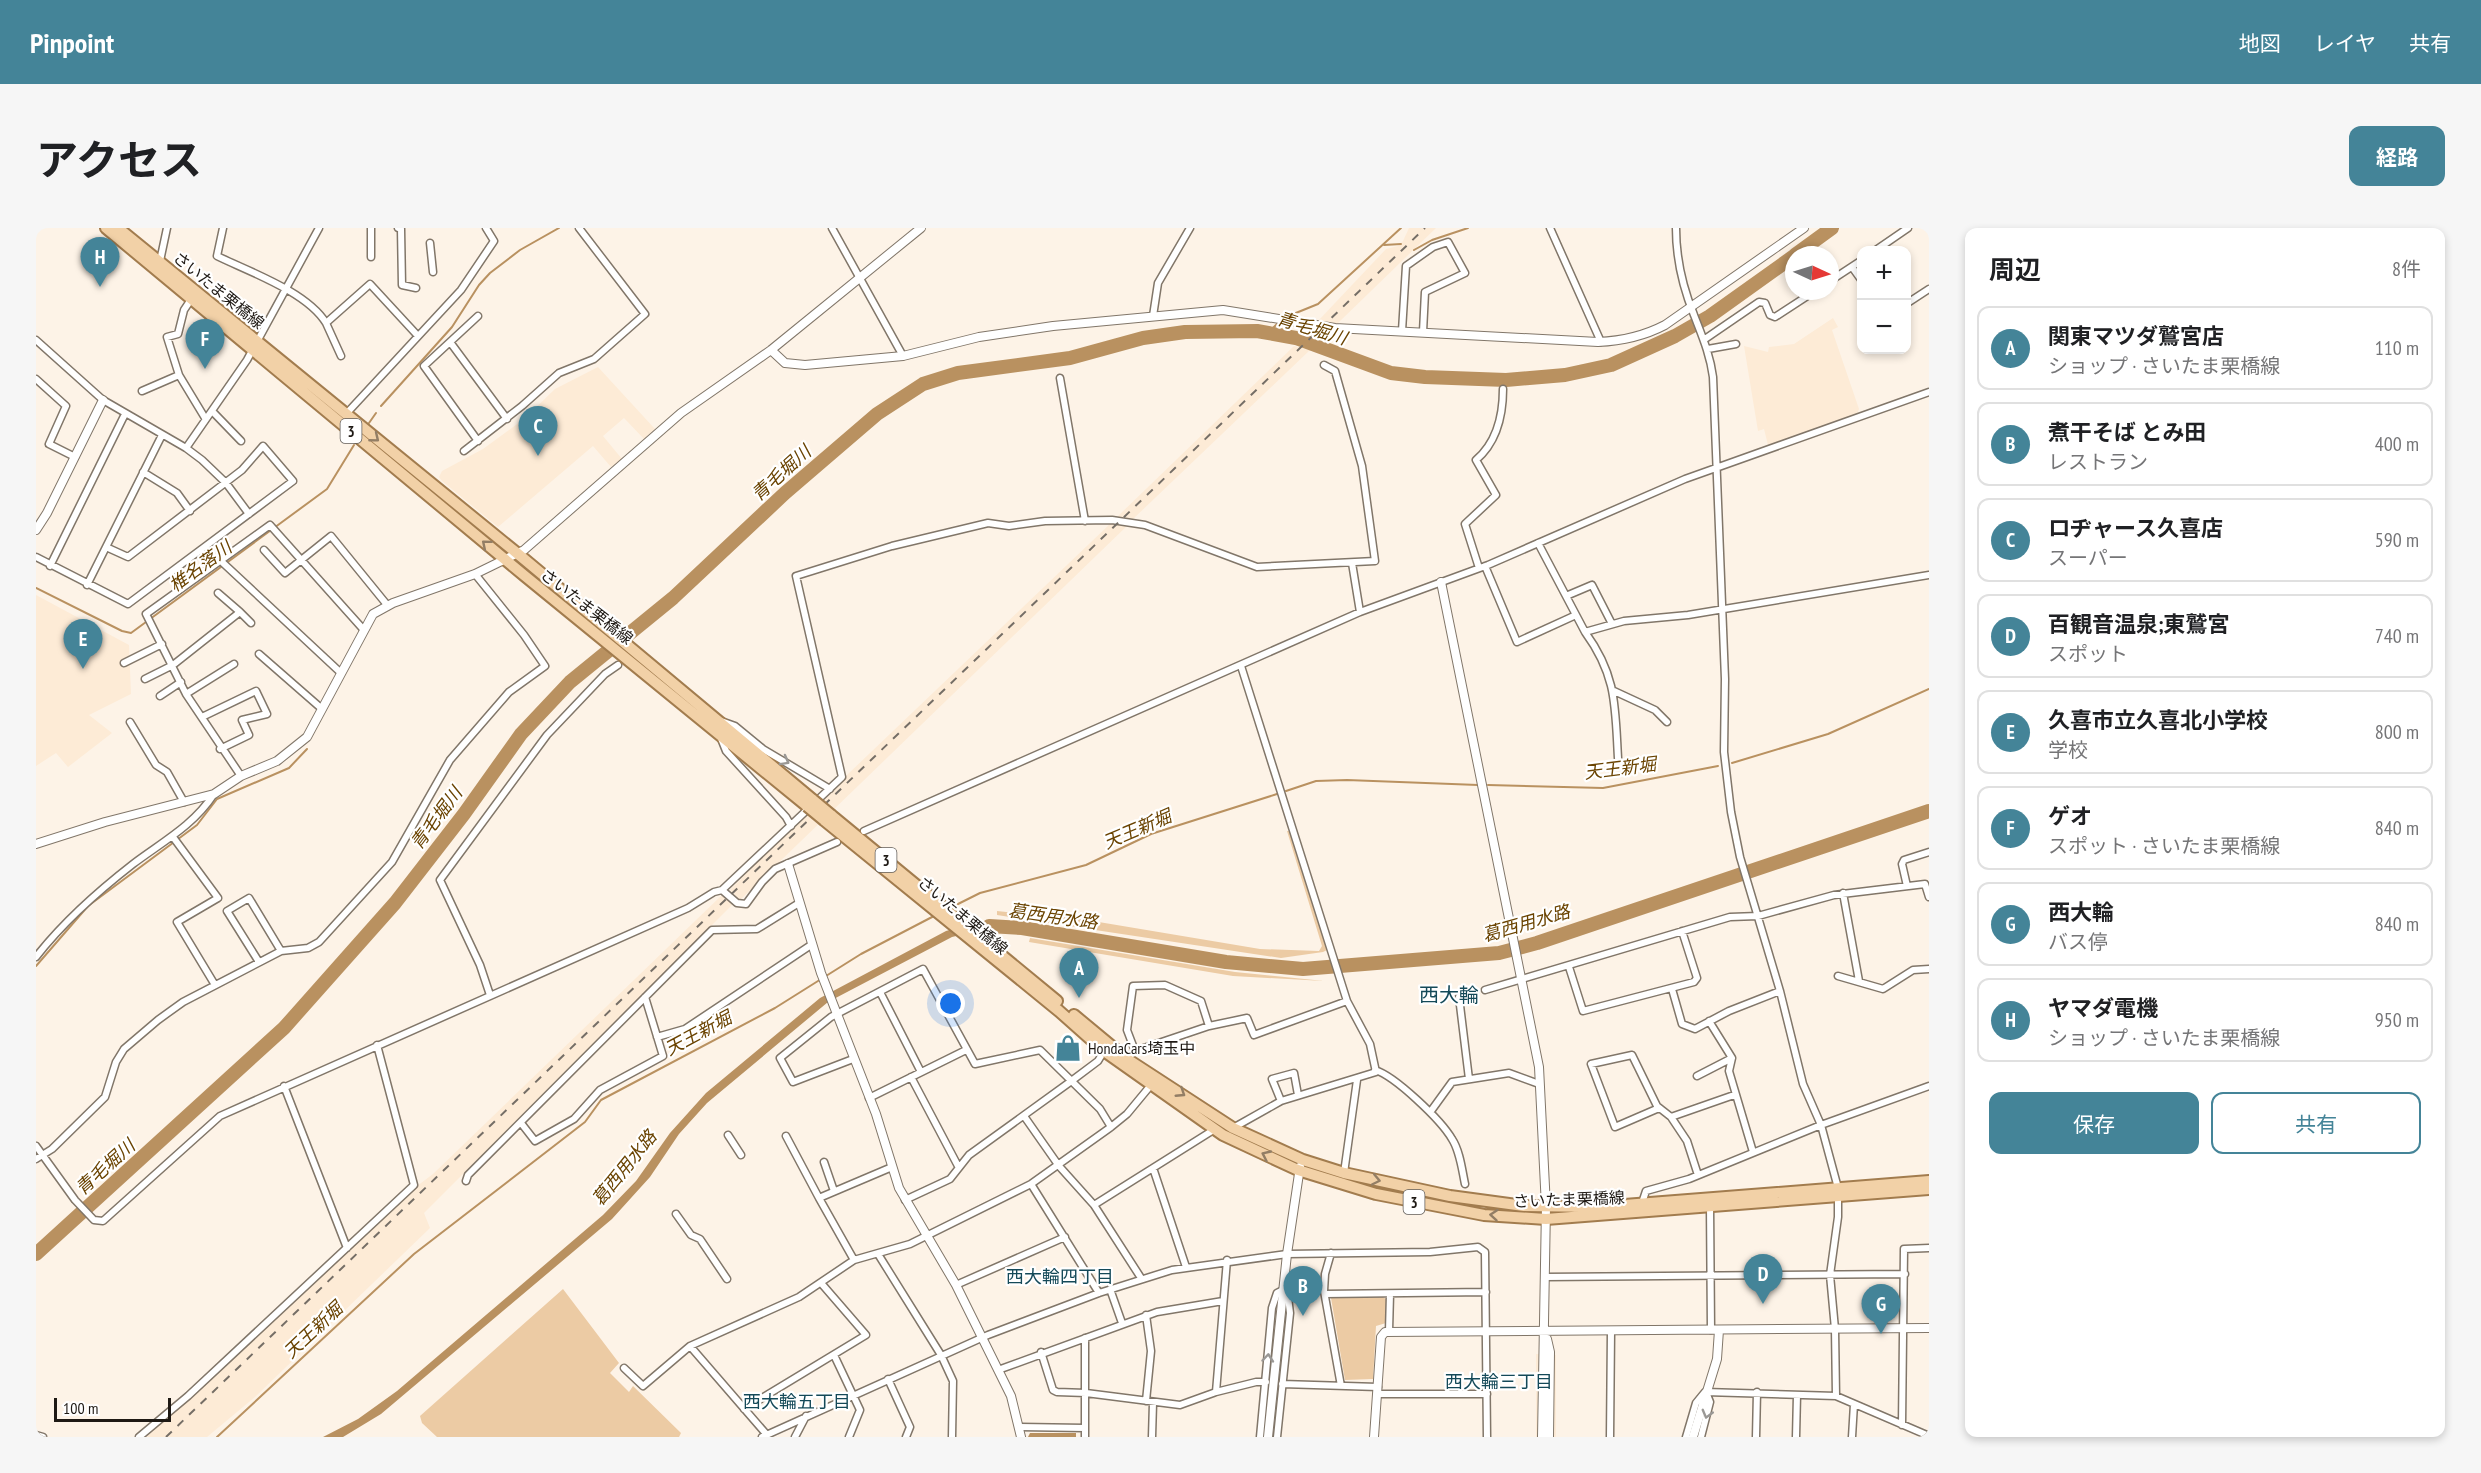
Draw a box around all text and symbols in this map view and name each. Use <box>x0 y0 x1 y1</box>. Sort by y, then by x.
text: Pinpoint <box>30 24 114 61</box>
text: 地図 <box>2239 30 2281 57</box>
text: レイヤ <box>2314 30 2376 57</box>
text: 共有 <box>2409 30 2451 57</box>
button: 経路 <box>2349 126 2445 186</box>
text: アクセス <box>36 132 202 187</box>
pin: H <box>80 238 120 287</box>
north arrow <box>1785 246 1839 300</box>
map controls <box>1857 246 1911 354</box>
button: + <box>1857 246 1911 300</box>
street label: さいたま栗橋線 <box>169 247 269 333</box>
text: 周辺 <box>1989 253 2041 286</box>
text: 8件 <box>2392 256 2421 282</box>
button: − <box>1857 300 1911 354</box>
water label: 青毛堀川 <box>1274 306 1352 350</box>
pin: F <box>186 320 224 369</box>
text: 関東マツダ鷲宮店 <box>2048 322 2224 350</box>
text: A <box>2005 335 2016 361</box>
text: 110 m <box>2375 335 2419 361</box>
text: ショップ · さいたま栗橋線 <box>2048 353 2280 379</box>
pin: C <box>518 406 558 456</box>
text: 煮干そば とみ田 <box>2048 418 2207 446</box>
road number: 3 <box>340 419 362 443</box>
one-way arrow <box>368 430 379 441</box>
text: B <box>2006 431 2015 457</box>
text: 400 m <box>2375 431 2419 457</box>
water label: 青毛堀川 <box>747 439 817 506</box>
text: レストラン <box>2048 449 2148 475</box>
text: ロヂャース久喜店 <box>2048 514 2223 542</box>
text: C <box>2006 527 2015 553</box>
text: 590 m <box>2375 527 2419 553</box>
water label: 椎名落川 <box>164 534 238 596</box>
one-way arrow <box>482 540 493 551</box>
text: スーパー <box>2048 545 2128 571</box>
street label: さいたま栗橋線 <box>537 564 637 648</box>
text: 百観音温泉;東鷲宮 <box>2048 610 2230 638</box>
pin: E <box>64 620 102 669</box>
text: D <box>2005 623 2016 649</box>
text: 740 m <box>2375 623 2419 649</box>
text: スポット <box>2048 641 2128 667</box>
text: 久喜市立久喜北小学校 <box>2048 706 2268 734</box>
text: E <box>2006 719 2015 745</box>
text: 800 m <box>2375 719 2419 745</box>
text: 学校 <box>2048 737 2088 763</box>
water label: 天王新堀 <box>1583 752 1660 784</box>
one-way arrow <box>779 754 789 765</box>
water label: 青毛堀川 <box>405 781 468 854</box>
text: ゲオ <box>2048 802 2092 830</box>
water label: 天王新堀 <box>1099 803 1177 854</box>
text: F <box>2006 815 2015 841</box>
text: 840 m <box>2375 815 2419 841</box>
text: スポット · さいたま栗橋線 <box>2048 833 2280 859</box>
road number: 3 <box>876 848 896 872</box>
street label: さいたま栗橋線 <box>914 871 1012 959</box>
water label: 葛西用水路 <box>1007 898 1101 934</box>
text: 西大輪 <box>2048 898 2114 926</box>
water label: 葛西用水路 <box>1480 899 1574 946</box>
text: G <box>2005 911 2016 937</box>
text: 840 m <box>2375 911 2419 937</box>
text: バス停 <box>2048 929 2108 955</box>
pin: A <box>1060 948 1098 998</box>
district label: 西大輪 <box>1419 982 1479 1008</box>
your location <box>936 989 965 1018</box>
text: ヤマダ電機 <box>2048 994 2158 1022</box>
water label: 天王新堀 <box>661 1005 738 1060</box>
text: H <box>2005 1007 2016 1033</box>
text: 950 m <box>2375 1007 2419 1033</box>
text: ショップ · さいたま栗橋線 <box>2048 1025 2280 1051</box>
shop icon: HondaCars埼玉中 <box>1053 1033 1083 1063</box>
place label: HondaCars埼玉中 <box>1088 1038 1195 1058</box>
one-way arrow <box>1174 1086 1185 1097</box>
button: 保存 <box>1989 1092 2199 1154</box>
button: 共有 <box>2211 1092 2421 1154</box>
water label: 葛西用水路 <box>587 1124 663 1210</box>
water label: 青毛堀川 <box>71 1133 141 1200</box>
one-way arrow <box>1261 1150 1272 1162</box>
one-way arrow <box>1371 1173 1381 1186</box>
street label: さいたま栗橋線 <box>1513 1187 1625 1211</box>
road number: 3 <box>1404 1190 1424 1214</box>
one-way arrow <box>1489 1209 1498 1222</box>
pin: D <box>1744 1254 1782 1304</box>
district label: 西大輪四丁目 <box>1006 1265 1114 1288</box>
pin: B <box>1284 1266 1322 1316</box>
pin: G <box>1862 1284 1900 1334</box>
water label: 天王新堀 <box>279 1295 349 1363</box>
one-way arrow <box>1261 1353 1274 1362</box>
district label: 西大輪三丁目 <box>1445 1370 1553 1393</box>
district label: 西大輪五丁目 <box>743 1390 851 1413</box>
scale bar <box>54 1395 171 1422</box>
text: 100 m <box>63 1398 98 1418</box>
one-way arrow <box>1702 1408 1714 1419</box>

